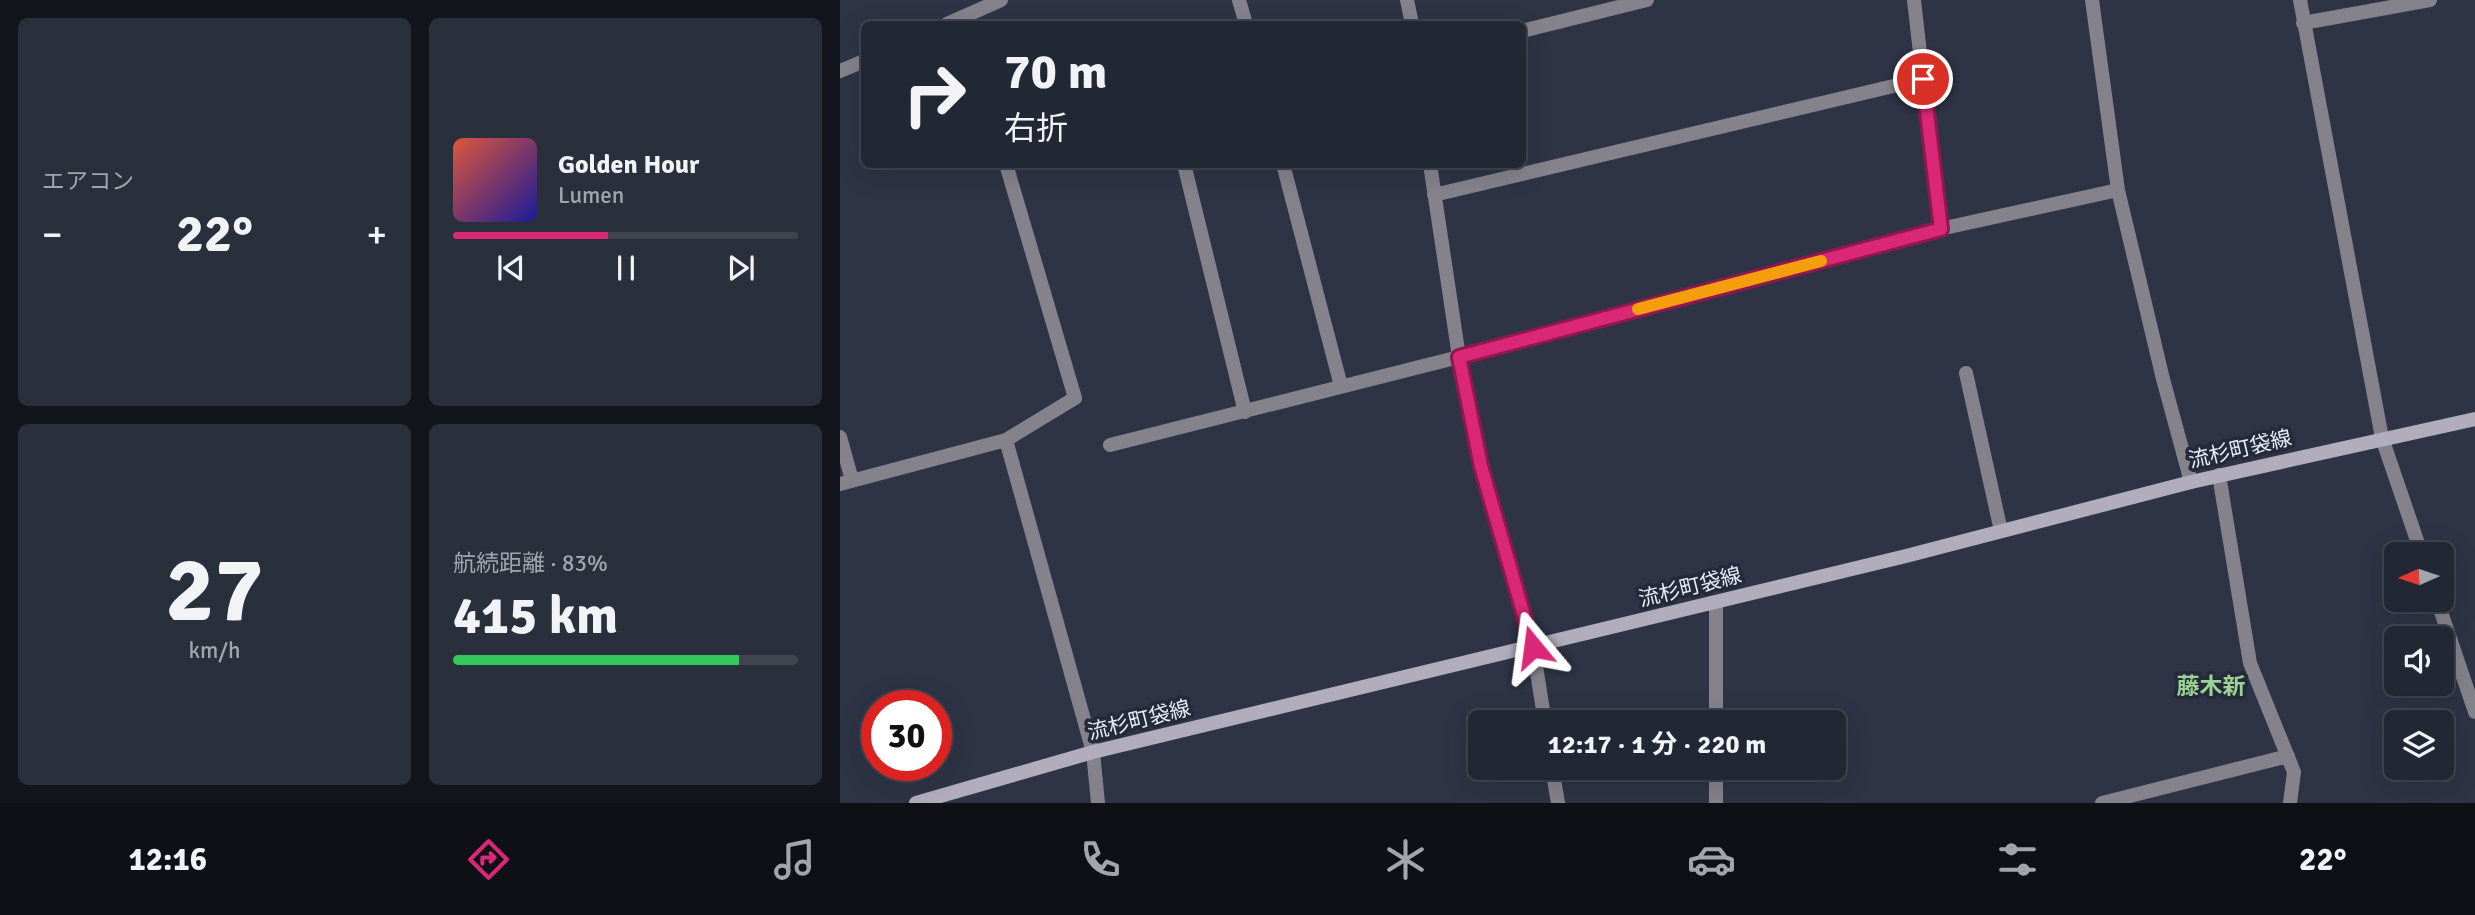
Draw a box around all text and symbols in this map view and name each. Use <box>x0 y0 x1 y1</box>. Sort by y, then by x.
text: 70 m <box>1004 42 1107 102</box>
icon: right <box>889 49 980 140</box>
pin <box>1893 49 1953 109</box>
icon: arrive <box>1904 60 1942 98</box>
text: 右折 <box>1004 109 1068 148</box>
text: Golden Hour <box>558 149 699 181</box>
text: エアコン <box>42 167 134 196</box>
text: Lumen <box>558 181 624 210</box>
text: 22° <box>176 202 253 266</box>
text: − <box>42 211 63 258</box>
text: + <box>366 211 387 258</box>
icon: previous <box>492 249 530 287</box>
icon: pause <box>607 249 645 287</box>
icon: next <box>722 249 760 287</box>
street label: 流杉町袋線 <box>2186 425 2294 473</box>
text: 27 <box>165 534 264 647</box>
north arrow <box>2384 542 2454 612</box>
map controls <box>2384 542 2454 780</box>
text: 航続距離 · 83% <box>453 549 608 578</box>
street label: 流杉町袋線 <box>1636 562 1744 612</box>
text: 415 km <box>453 584 618 648</box>
position arrow <box>1496 610 1570 684</box>
button: sound <box>2384 626 2454 696</box>
text: km/h <box>188 636 241 665</box>
district label: 藤木新 <box>2177 672 2246 701</box>
speed limit sign: 30 <box>861 690 952 781</box>
street label: 流杉町袋線 <box>1085 695 1193 745</box>
button: layers <box>2384 710 2454 780</box>
text: 12:17 · 1 分 · 220 m <box>1548 729 1766 761</box>
icon: directions <box>464 835 513 884</box>
icon: music <box>770 835 819 884</box>
icon: phone <box>1076 835 1125 884</box>
icon: climate <box>1381 835 1430 884</box>
icon: car <box>1687 835 1736 884</box>
icon: filters <box>1993 835 2042 884</box>
text: 12:16 <box>128 840 207 879</box>
text: 22° <box>2299 840 2346 879</box>

